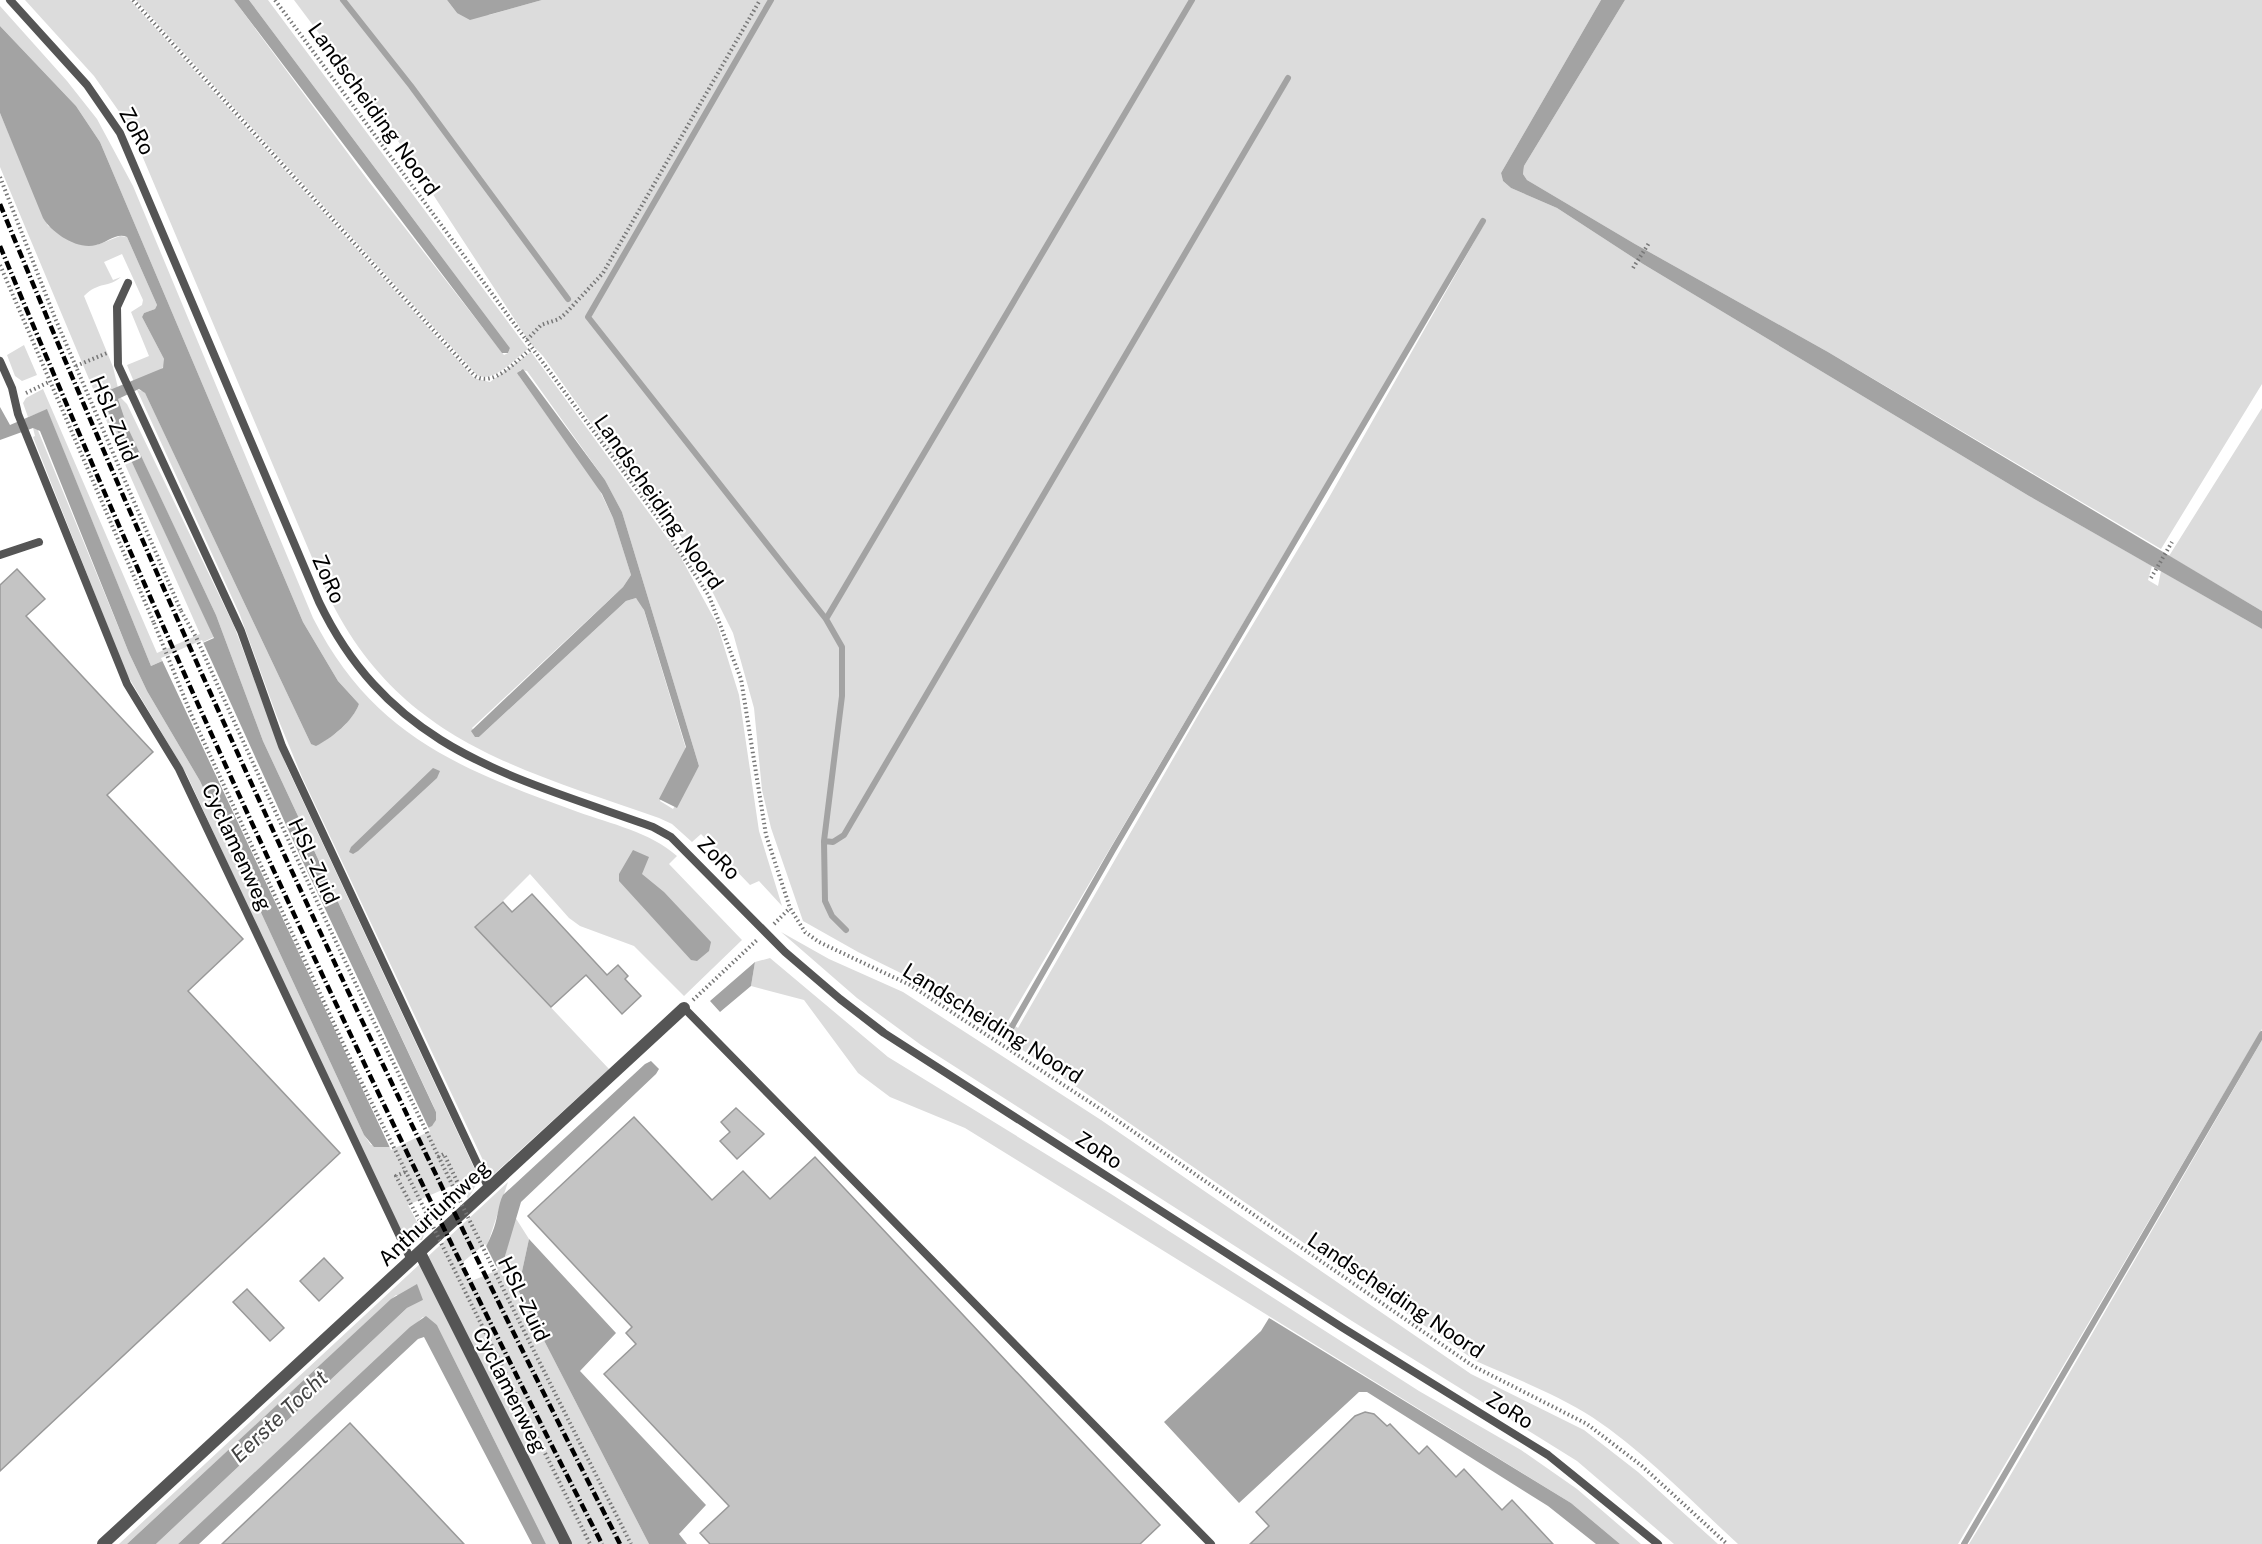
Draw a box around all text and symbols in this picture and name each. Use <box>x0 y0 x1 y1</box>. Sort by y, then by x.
street label: Landscheiding Noord <box>303 18 445 200</box>
street label: ZoRo <box>114 103 160 159</box>
street label: HSL-Zuid <box>85 372 143 466</box>
street label: Landscheiding Noord <box>589 410 729 594</box>
street label: ZoRo <box>307 551 351 607</box>
street label: Cyclamenweg <box>197 779 277 915</box>
street label: HSL-Zuid <box>283 814 345 908</box>
street label: ZoRo <box>692 831 746 885</box>
street label: Landscheiding Noord <box>898 957 1088 1089</box>
street label: ZoRo <box>1071 1126 1127 1174</box>
street label: Anthuriumweg <box>373 1155 495 1271</box>
street label: Landscheiding Noord <box>1303 1227 1489 1363</box>
street label: HSL-Zuid <box>493 1252 555 1346</box>
street label: Cyclamenweg <box>468 1323 552 1457</box>
water label: Eerste Tocht <box>225 1364 333 1468</box>
street label: ZoRo <box>1482 1386 1538 1434</box>

